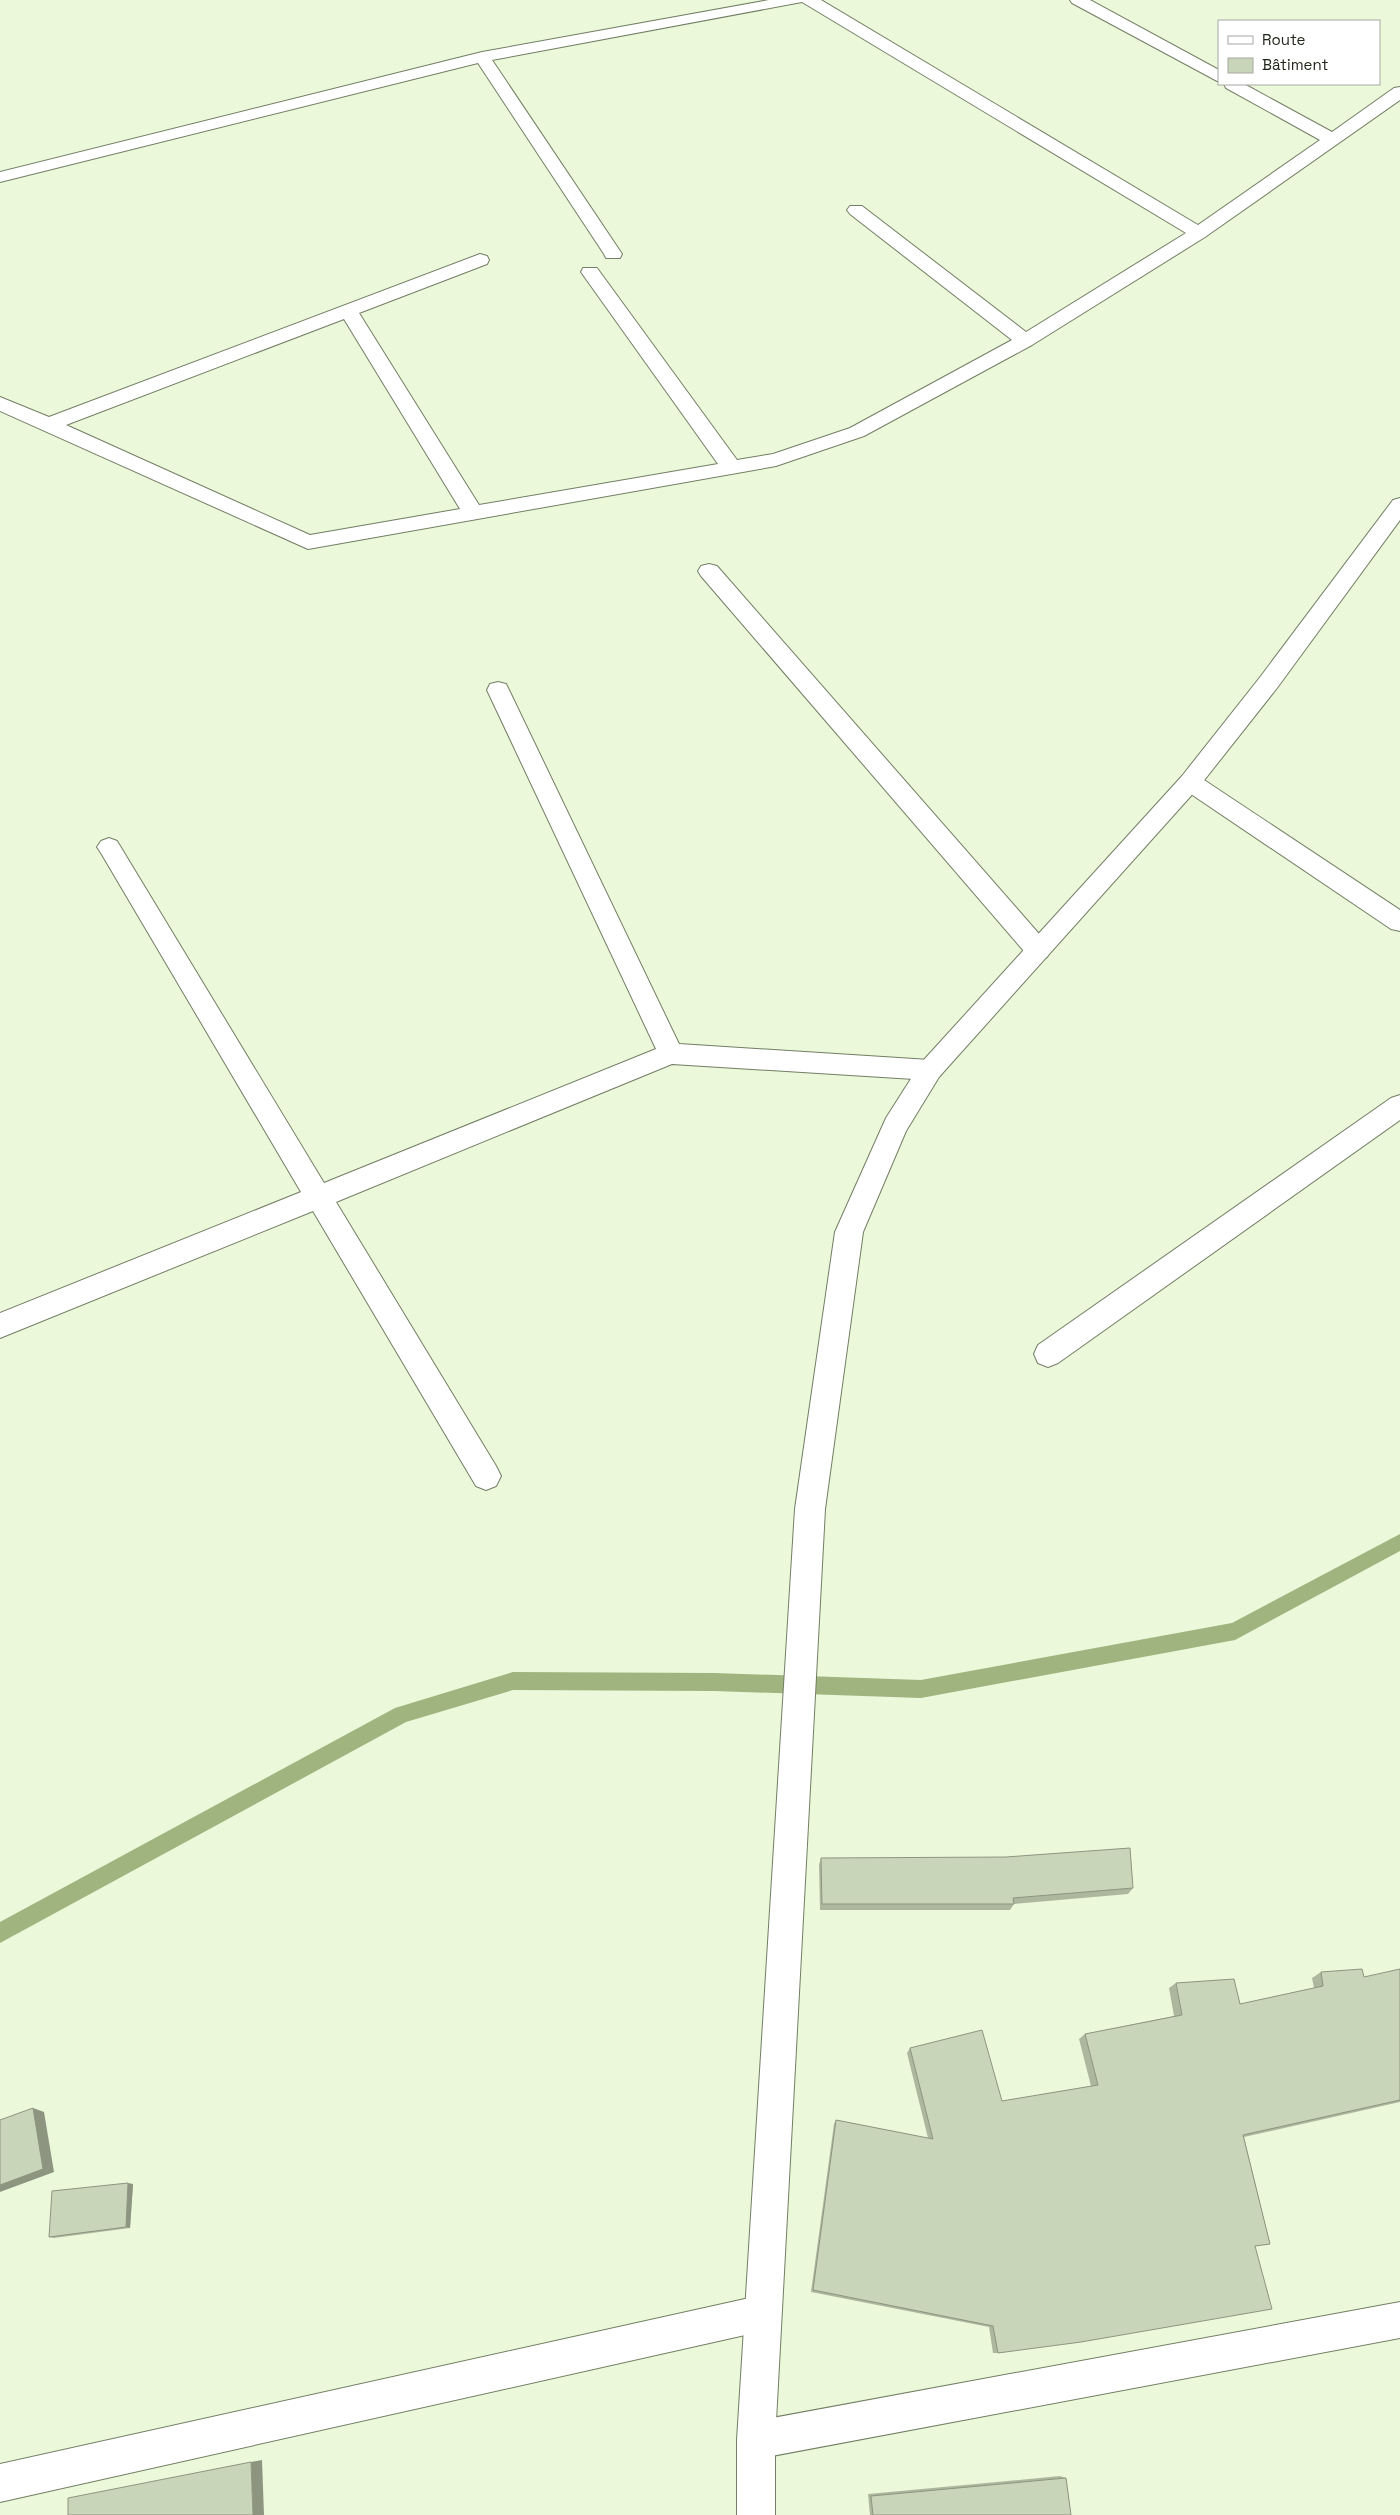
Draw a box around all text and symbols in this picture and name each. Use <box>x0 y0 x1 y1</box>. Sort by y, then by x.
legend <box>1218 20 1380 85</box>
text: Route <box>1262 30 1306 49</box>
text: Bâtiment <box>1262 55 1328 74</box>

